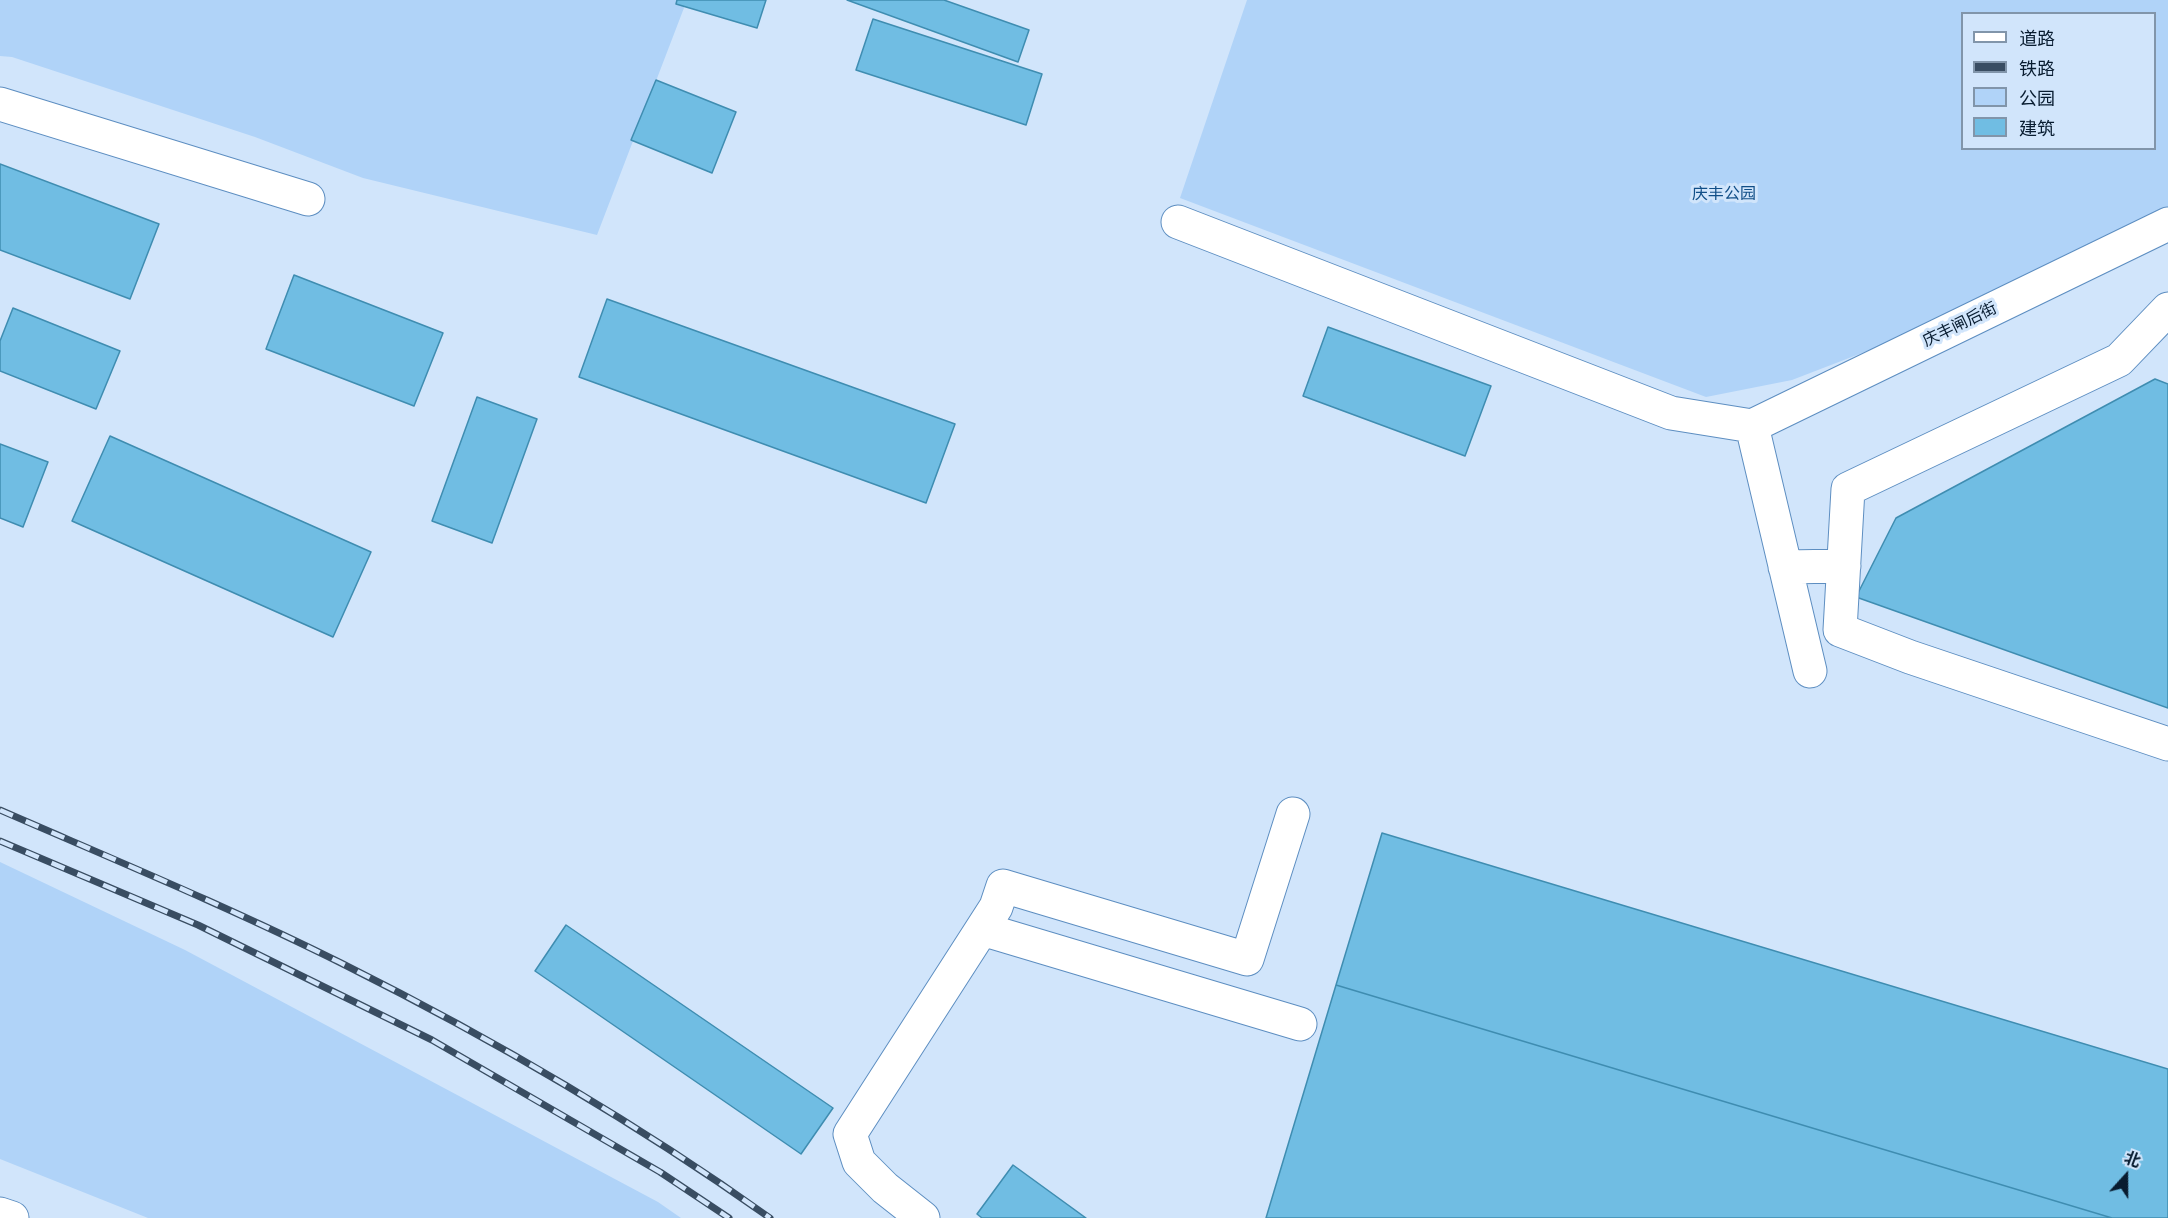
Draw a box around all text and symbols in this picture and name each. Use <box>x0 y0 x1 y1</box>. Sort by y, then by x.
legend <box>1961 12 2156 150</box>
text: 道路 <box>2019 26 2055 50</box>
text: 铁路 <box>2019 56 2055 80</box>
text: 公园 <box>2019 86 2055 110</box>
text: 建筑 <box>2019 116 2055 140</box>
park label: 庆丰公园 <box>1692 185 1756 205</box>
street label: 庆丰闸后街 <box>1920 299 2000 351</box>
north arrow <box>2096 1146 2156 1206</box>
text: 北 <box>2121 1146 2144 1172</box>

